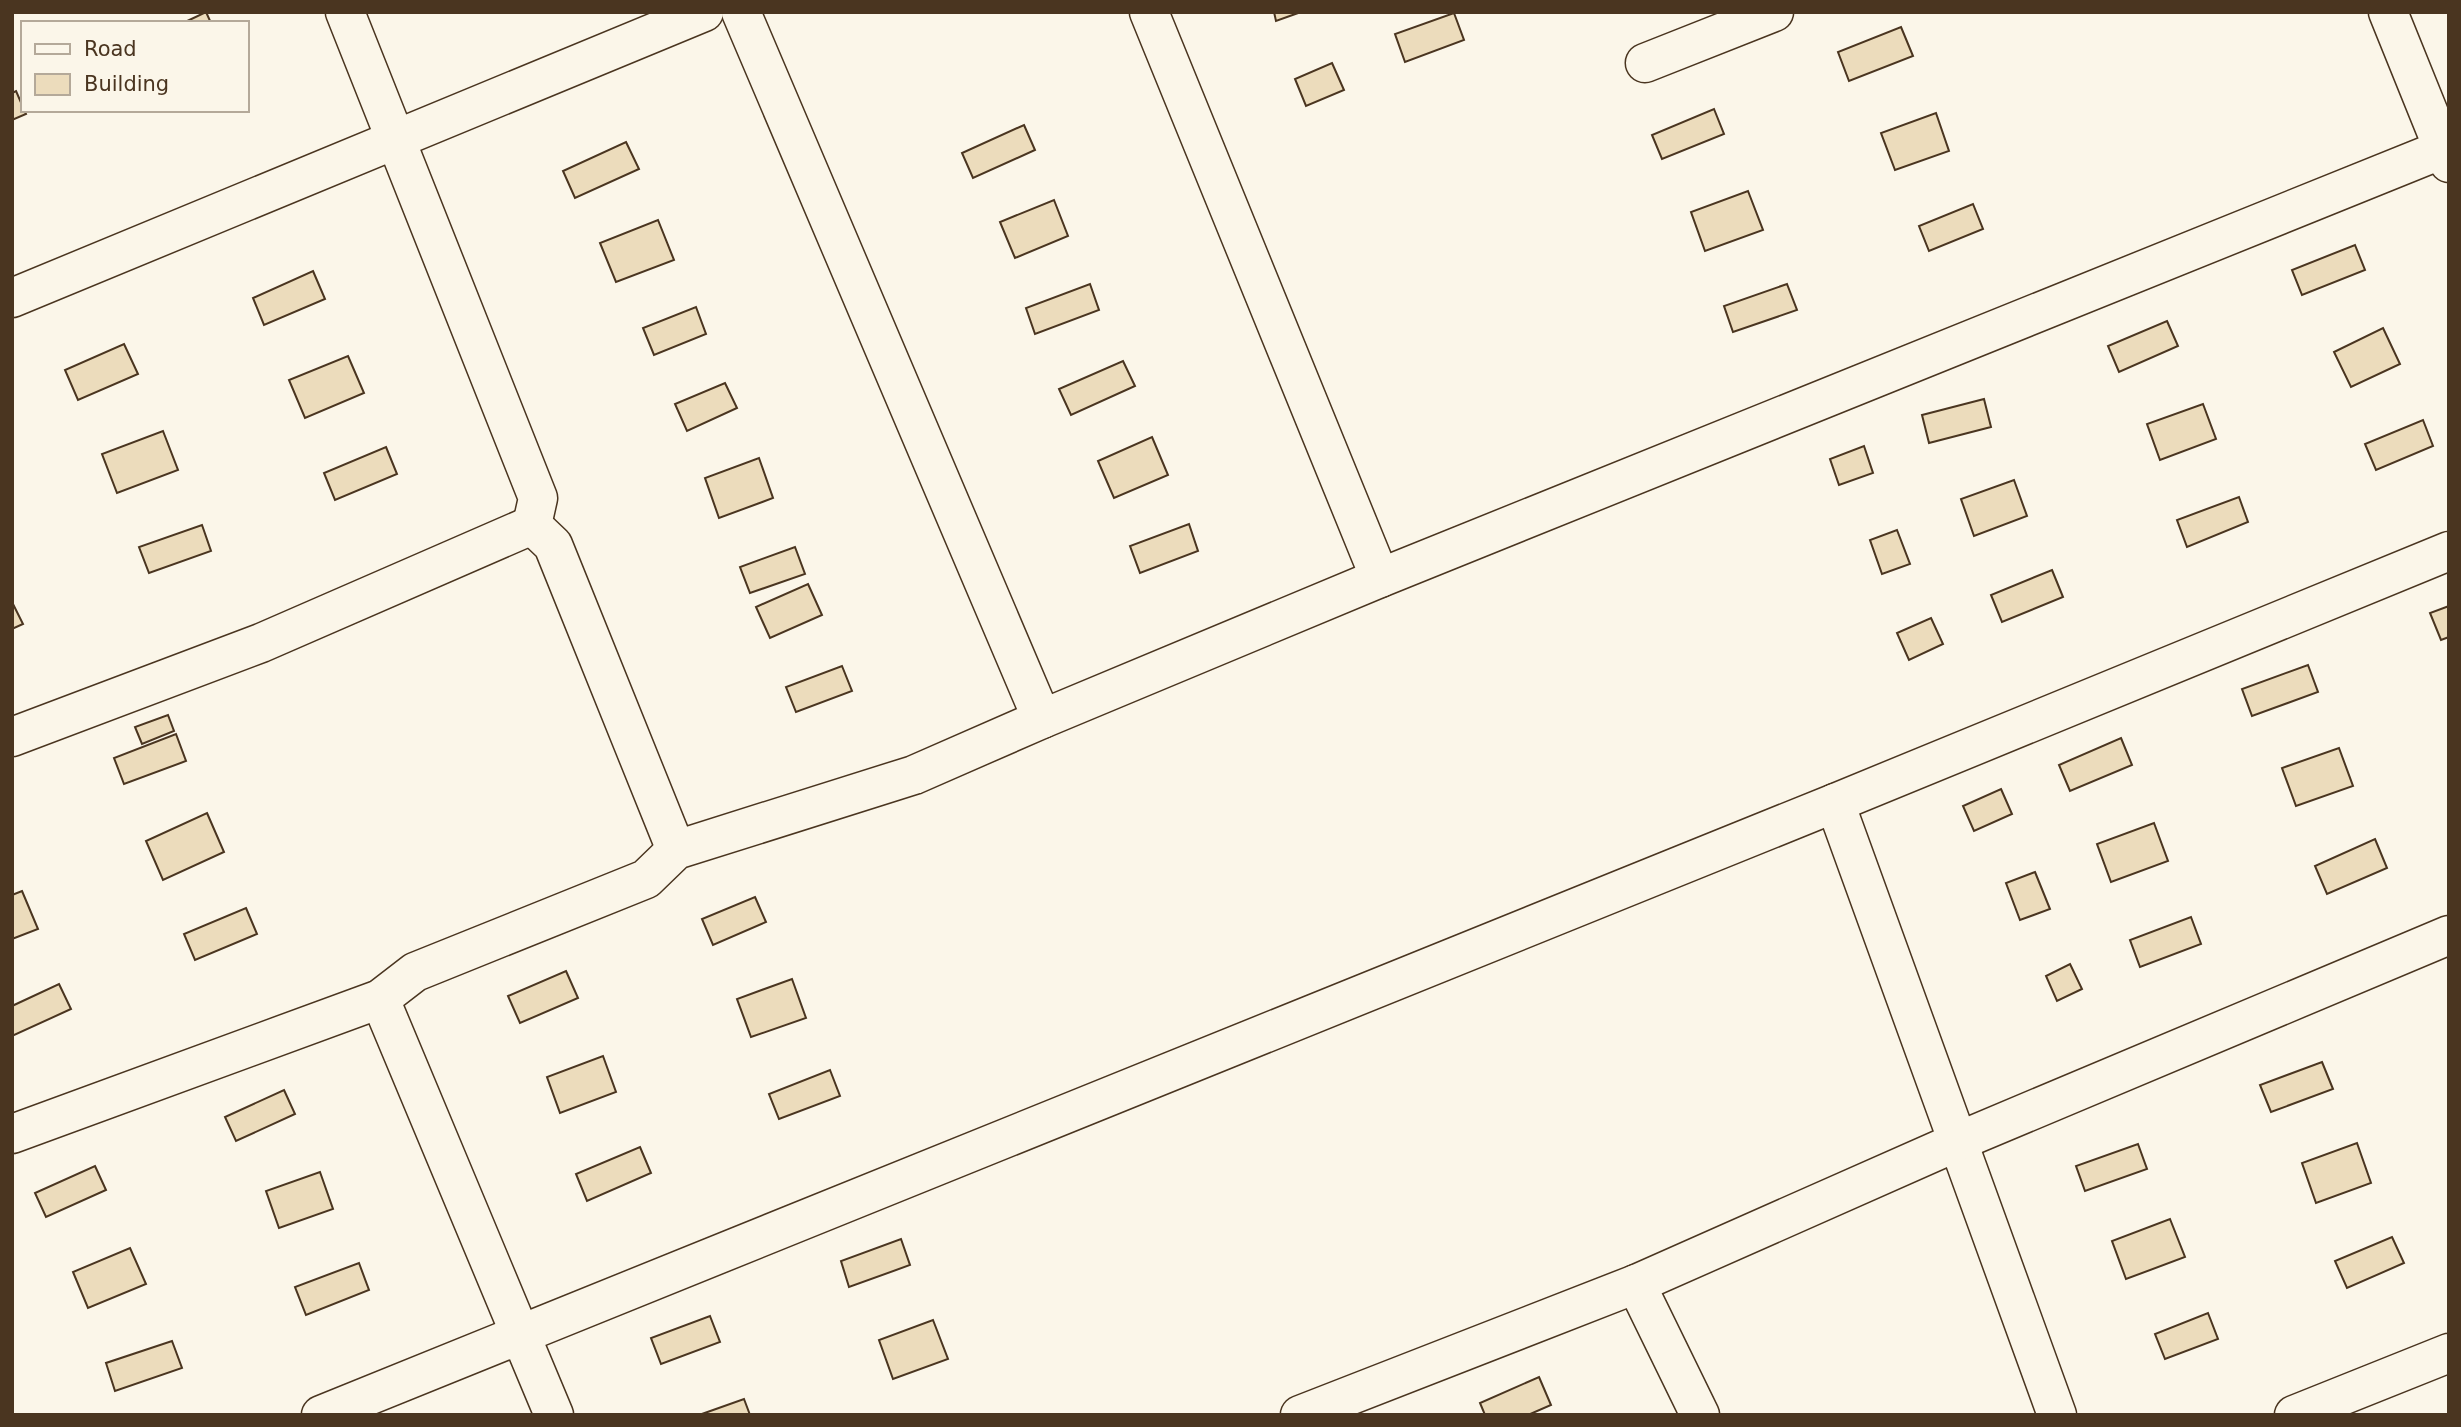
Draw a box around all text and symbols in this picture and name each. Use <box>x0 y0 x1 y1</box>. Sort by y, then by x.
legend <box>21 21 248 112</box>
text: Road <box>84 37 137 61</box>
text: Building <box>84 72 169 96</box>

